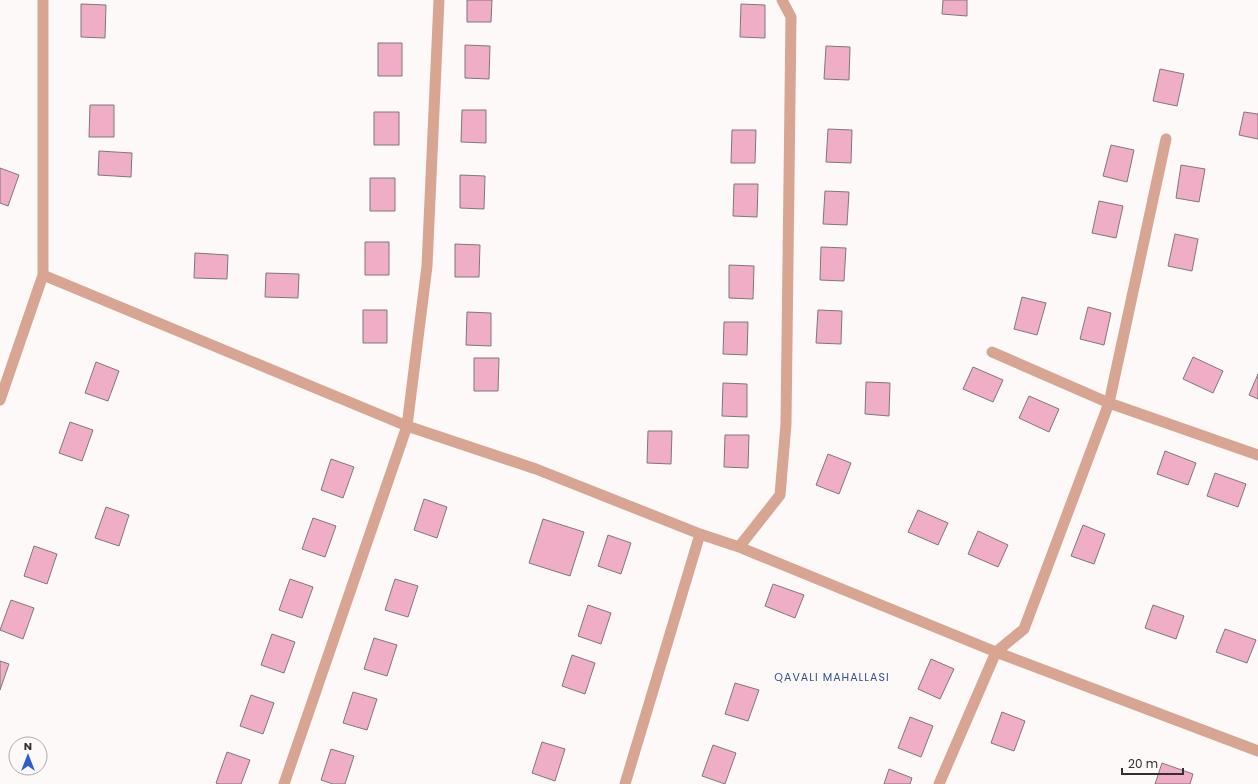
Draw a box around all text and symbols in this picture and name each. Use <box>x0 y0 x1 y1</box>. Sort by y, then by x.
district label: QAVALI MAHALLASI <box>774 669 890 685</box>
north arrow <box>8 736 48 776</box>
text: N <box>24 738 32 754</box>
scale bar <box>1122 750 1183 776</box>
text: 20 m <box>1128 755 1158 772</box>

